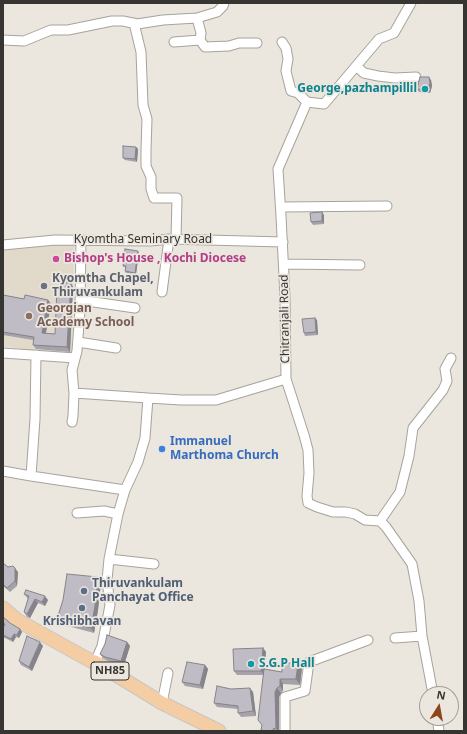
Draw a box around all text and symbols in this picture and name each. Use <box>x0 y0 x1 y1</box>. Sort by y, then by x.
place label: George,pazhampillil <box>297 82 417 96</box>
marker: George,pazhampillil <box>420 84 430 94</box>
street label: Kyomtha Seminary Road <box>74 233 212 247</box>
place label: Bishop's House , Kochi Diocese <box>64 252 246 266</box>
marker: Bishop's House , Kochi Diocese <box>51 254 61 264</box>
place label: Kyomtha Chapel, Thiruvankulam <box>52 272 154 300</box>
street label: Chitranjali Road <box>277 274 293 364</box>
marker: Kyomtha Chapel, Thiruvankulam <box>39 281 49 291</box>
place label: Georgian Academy School <box>37 302 134 330</box>
marker: Georgian Academy School <box>24 311 34 321</box>
place label: Immanuel Marthoma Church <box>170 435 279 463</box>
marker: Immanuel Marthoma Church <box>157 444 167 454</box>
place label: Thiruvankulam Panchayat Office <box>92 577 194 605</box>
marker: Thiruvankulam Panchayat Office <box>79 586 89 596</box>
marker: Krishibhavan <box>77 603 87 613</box>
place label: Krishibhavan <box>43 615 121 629</box>
place label: S.G.P Hall <box>259 657 315 671</box>
marker: S.G.P Hall <box>246 659 256 669</box>
road number: NH85 <box>91 662 129 680</box>
north arrow <box>419 686 459 726</box>
text: N <box>435 686 447 703</box>

